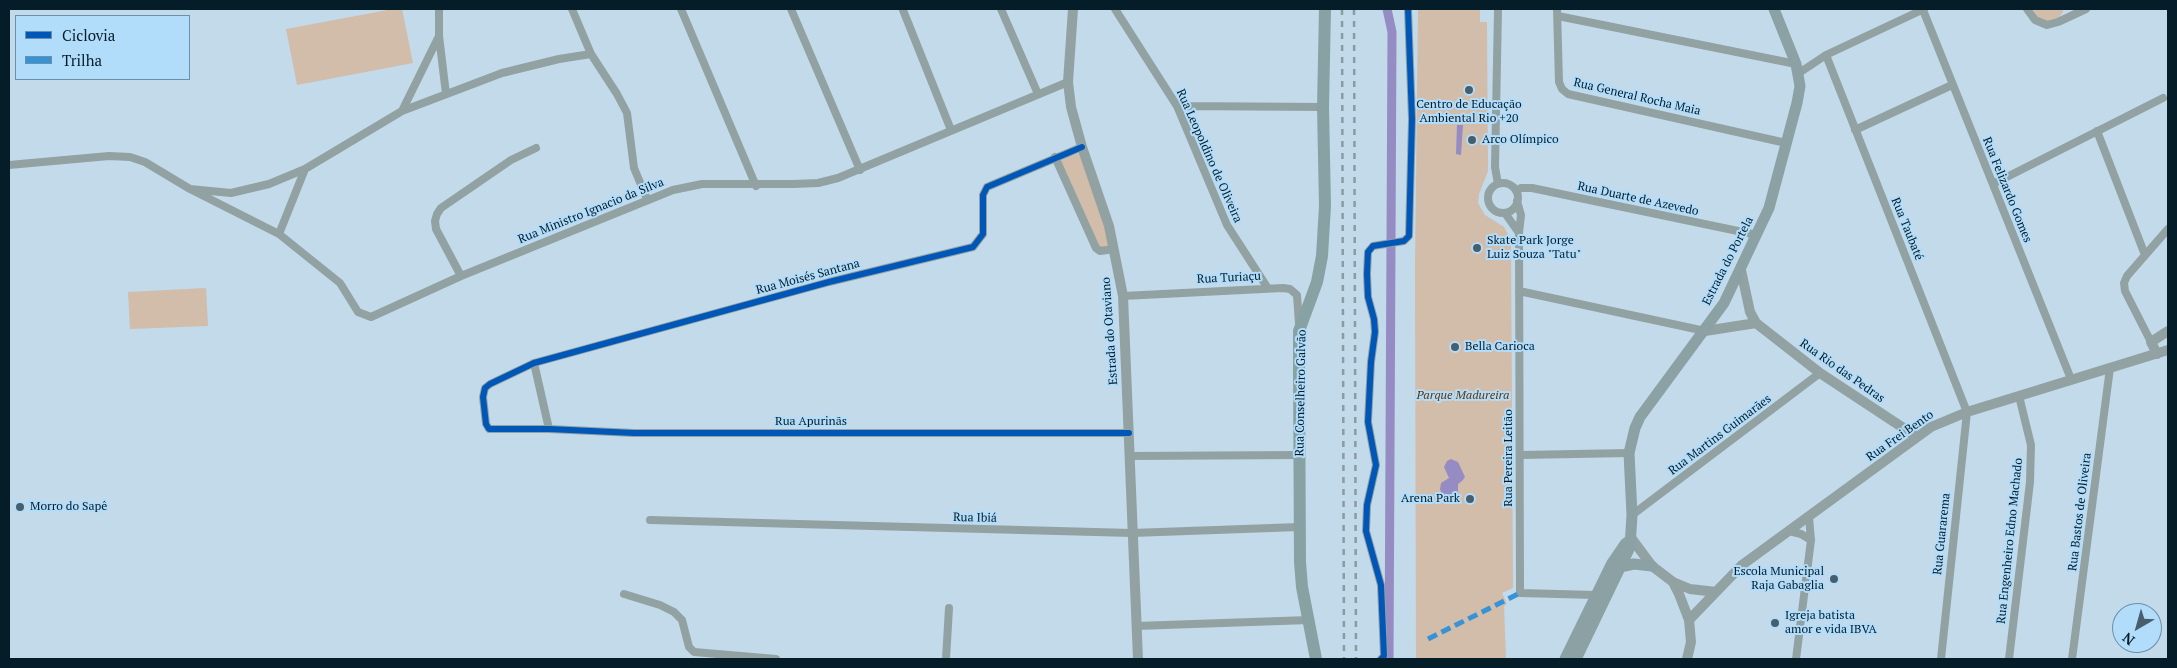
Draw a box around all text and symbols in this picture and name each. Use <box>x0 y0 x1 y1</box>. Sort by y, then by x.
legend <box>15 15 190 80</box>
text: Ciclovia <box>62 25 115 45</box>
text: Trilha <box>62 50 102 70</box>
street label: Rua General Rocha Maia <box>1572 75 1702 119</box>
marker: Centro de Educação Ambiental Rio +20 <box>1463 84 1475 96</box>
street label: Rua Leopoldino de Oliveira <box>1173 87 1245 225</box>
place label: Centro de Educação Ambiental Rio +20 <box>1416 98 1522 126</box>
place label: Arco Olímpico <box>1482 133 1559 147</box>
marker: Arco Olímpico <box>1466 134 1478 146</box>
street label: Rua Felizardo Gomes <box>1979 135 2035 245</box>
street label: Rua Ministro Ignacio da Silva <box>516 175 666 247</box>
street label: Rua Duarte de Azevedo <box>1576 179 1700 219</box>
street label: Rua Taubaté <box>1888 195 1926 263</box>
street label: Estrada do Portela <box>1699 214 1757 308</box>
place label: Skate Park Jorge Luiz Souza "Tatu" <box>1487 234 1581 262</box>
marker: Skate Park Jorge Luiz Souza "Tatu" <box>1471 242 1483 254</box>
street label: Rua Moisés Santana <box>755 256 861 298</box>
street label: Rua Turiaçu <box>1197 269 1261 287</box>
street label: Estrada do Otaviano <box>1099 277 1121 385</box>
street label: Rua Conselheiro Galvão <box>1293 329 1309 457</box>
street label: Rua Rio das Pedras <box>1797 336 1887 406</box>
place label: Bella Carioca <box>1465 340 1535 354</box>
marker: Bella Carioca <box>1449 341 1461 353</box>
park label: Parque Madureira <box>1416 389 1510 403</box>
street label: Rua Martins Guimarães <box>1666 392 1774 478</box>
street label: Rua Frei Bento <box>1864 407 1936 465</box>
street label: Rua Pereira Leitão <box>1502 409 1516 507</box>
street label: Rua Apurinãs <box>775 415 847 429</box>
street label: Rua Bastos de Oliveira <box>2066 452 2094 572</box>
street label: Rua Engenheiro Edno Machado <box>1994 457 2026 625</box>
place label: Arena Park <box>1401 492 1460 506</box>
street label: Rua Guararema <box>1931 492 1953 576</box>
marker: Arena Park <box>1464 493 1476 505</box>
place label: Morro do Sapê <box>30 500 107 514</box>
marker: Morro do Sapê <box>14 501 26 513</box>
street label: Rua Ibiá <box>953 510 997 526</box>
place label: Escola Municipal Raja Gabaglia <box>1734 565 1824 593</box>
marker: Escola Municipal Raja Gabaglia <box>1828 573 1840 585</box>
north arrow <box>2112 603 2162 653</box>
place label: Igreja batista amor e vida IBVA <box>1785 609 1877 637</box>
marker: Igreja batista amor e vida IBVA <box>1769 617 1781 629</box>
text: N <box>2118 629 2138 650</box>

